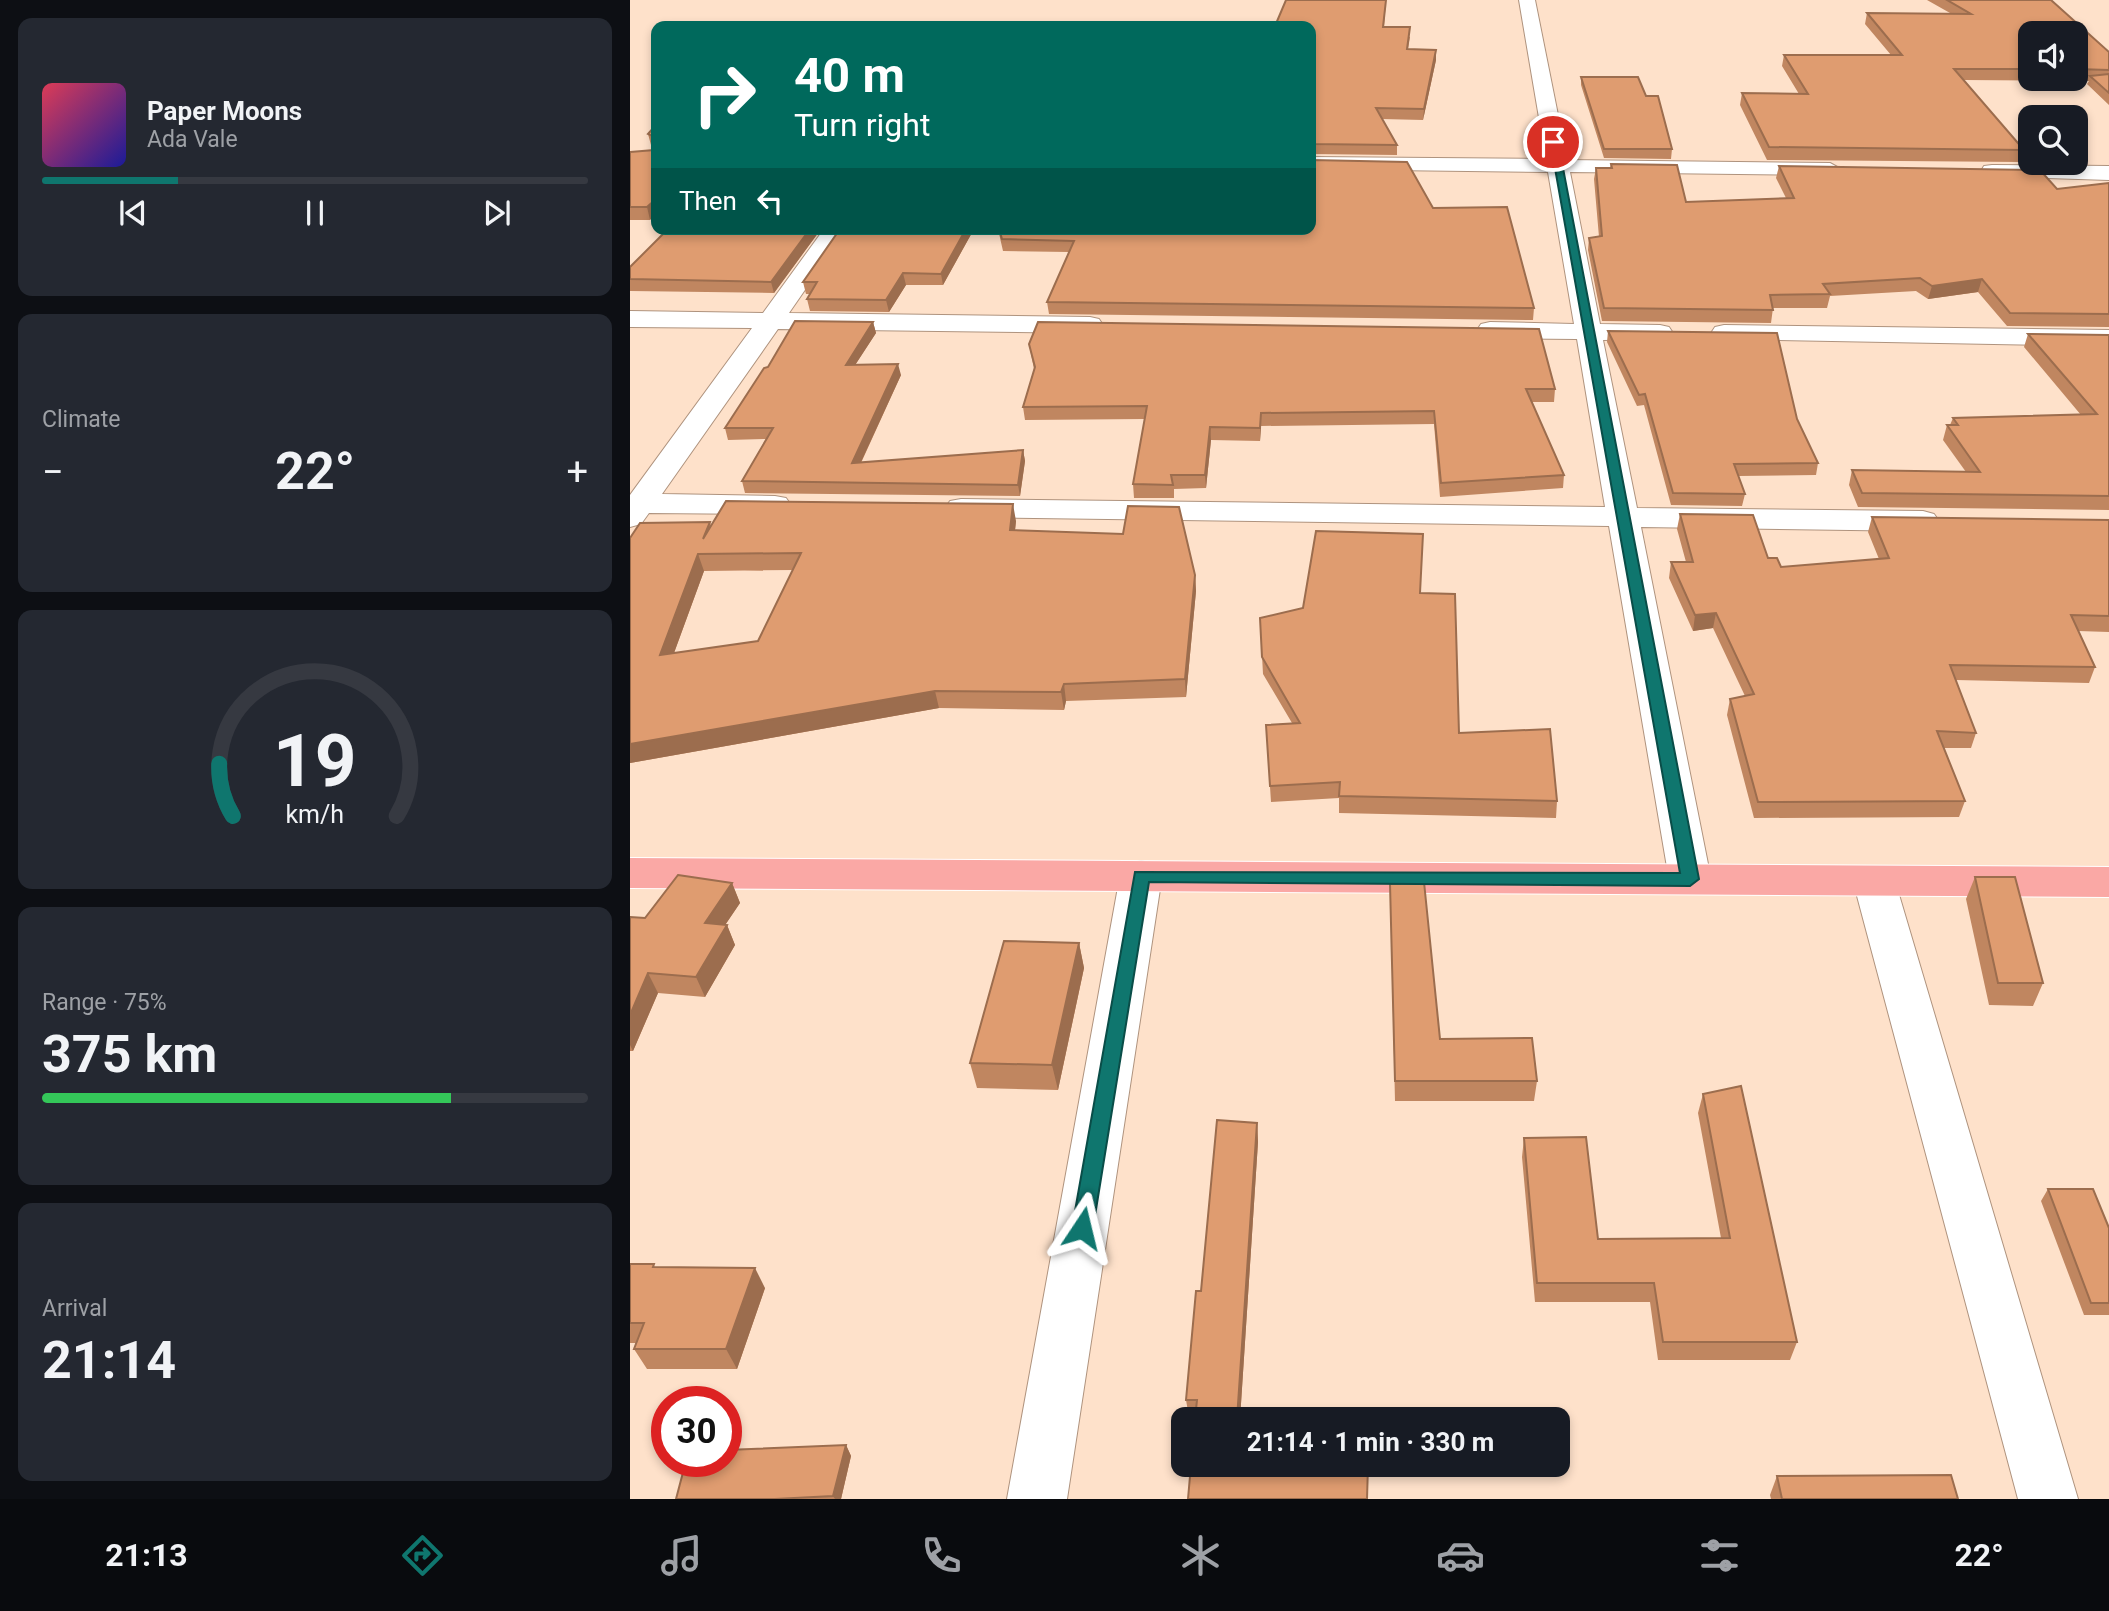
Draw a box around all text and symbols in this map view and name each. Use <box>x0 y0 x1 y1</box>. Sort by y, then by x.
map controls <box>2018 21 2088 175</box>
button: sound <box>2018 21 2088 91</box>
text: 40 m <box>794 47 905 104</box>
icon: right <box>679 49 770 140</box>
text: Paper Moons <box>147 96 302 126</box>
button: search <box>2018 105 2088 175</box>
text: Turn right <box>794 106 930 144</box>
pin <box>1523 112 1583 172</box>
icon: arrive <box>1534 123 1572 161</box>
text: Ada Vale <box>147 126 238 153</box>
icon: left <box>751 182 789 220</box>
text: Then <box>679 186 737 216</box>
icon: previous <box>114 194 152 232</box>
icon: pause <box>296 194 334 232</box>
icon: next <box>478 194 516 232</box>
text: Climate <box>42 406 121 433</box>
text: 22° <box>275 441 355 502</box>
text: − <box>42 450 64 494</box>
text: + <box>566 450 588 494</box>
text: 19 <box>273 718 357 804</box>
text: km/h <box>286 799 344 828</box>
text: Range · 75% <box>42 989 167 1016</box>
text: 375 km <box>42 1024 217 1085</box>
position arrow <box>1045 1191 1119 1265</box>
text: Arrival <box>42 1295 107 1322</box>
text: 21:14 <box>42 1330 176 1391</box>
speed limit sign: 30 <box>651 1386 742 1477</box>
text: 21:14 · 1 min · 330 m <box>1247 1427 1494 1457</box>
icon: directions <box>398 1531 447 1580</box>
icon: music <box>657 1531 706 1580</box>
icon: phone <box>917 1531 966 1580</box>
icon: climate <box>1176 1531 1225 1580</box>
icon: car <box>1436 1531 1485 1580</box>
icon: filters <box>1695 1531 1744 1580</box>
text: 21:13 <box>105 1536 188 1574</box>
text: 22° <box>1955 1536 2004 1574</box>

